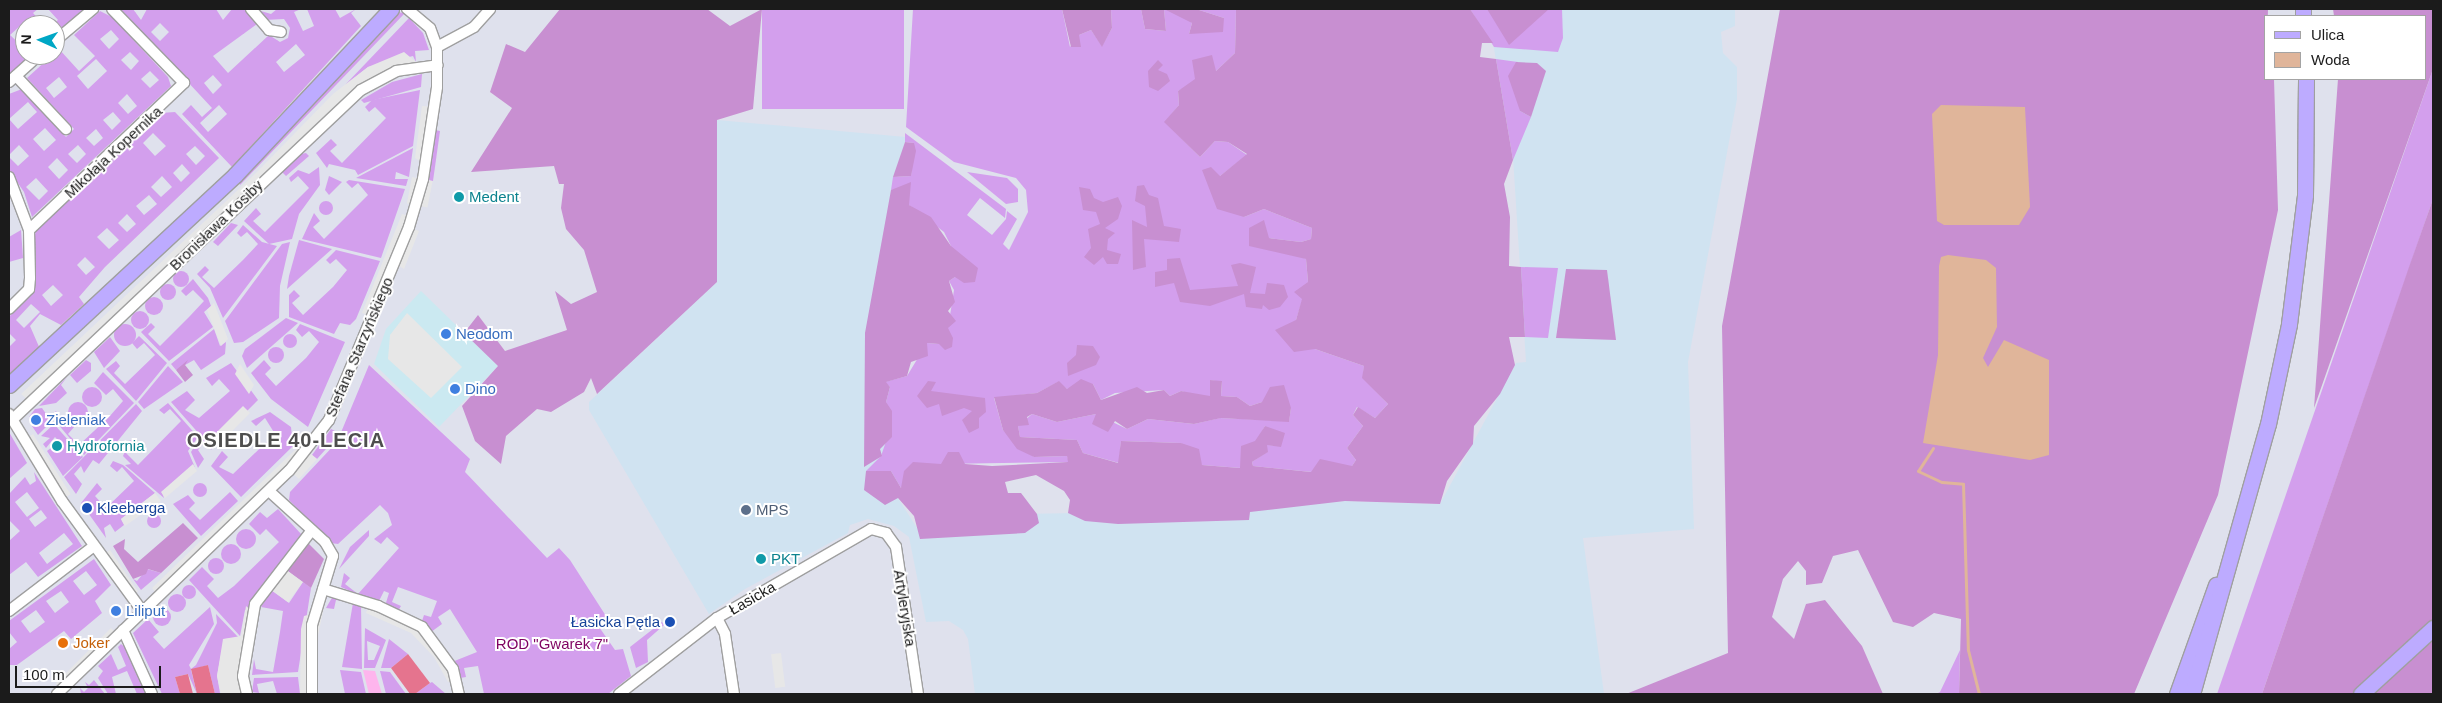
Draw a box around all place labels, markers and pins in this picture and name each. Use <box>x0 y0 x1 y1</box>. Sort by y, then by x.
place label: Medent <box>469 188 519 206</box>
marker: Medent <box>453 191 465 203</box>
place label: Neodom <box>456 325 513 343</box>
marker: Neodom <box>440 328 452 340</box>
place label: Dino <box>465 380 496 398</box>
marker: Dino <box>449 383 461 395</box>
place label: Zieleniak <box>46 411 106 429</box>
marker: Zieleniak <box>30 414 42 426</box>
place label: Hydrofornia <box>67 437 145 455</box>
marker: Hydrofornia <box>51 440 63 452</box>
place label: Kleeberga <box>97 499 165 517</box>
place label: MPS <box>756 501 789 519</box>
marker: Kleeberga <box>81 502 93 514</box>
marker: MPS <box>740 504 752 516</box>
place label: PKT <box>771 550 800 568</box>
marker: PKT <box>755 553 767 565</box>
place label: Liliput <box>126 602 165 620</box>
marker: Liliput <box>110 605 122 617</box>
place label: Łasicka Pętla <box>571 613 660 631</box>
marker: Łasicka Pętla <box>664 616 676 628</box>
place label: Joker <box>73 634 110 652</box>
marker: Joker <box>57 637 69 649</box>

